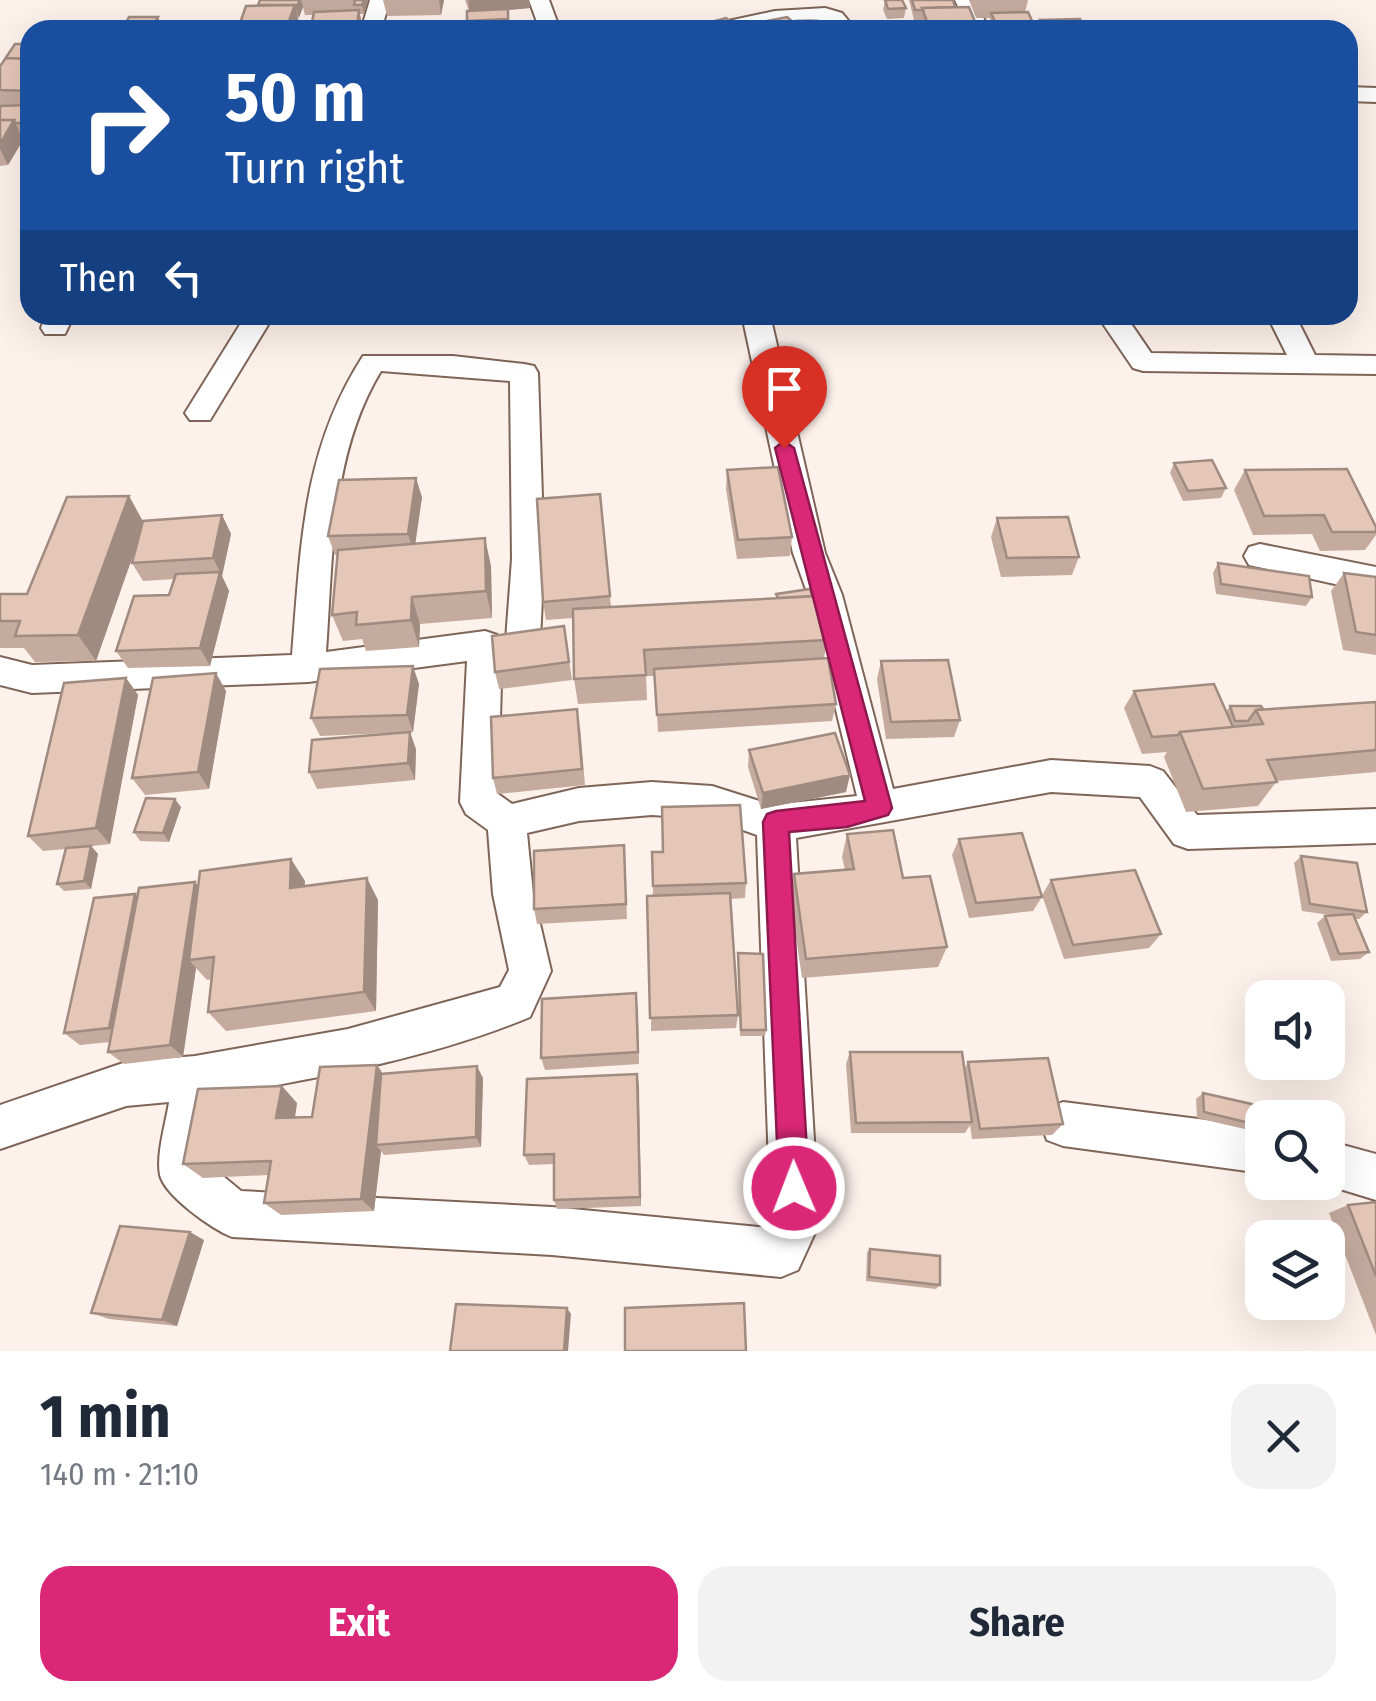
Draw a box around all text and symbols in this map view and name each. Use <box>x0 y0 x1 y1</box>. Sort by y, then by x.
text: 50 m <box>225 56 366 140</box>
icon: right <box>60 60 190 190</box>
text: Turn right <box>225 141 404 195</box>
icon: left <box>156 250 211 305</box>
text: Then <box>60 255 136 301</box>
pin <box>742 346 827 449</box>
icon: arrive <box>757 361 812 416</box>
map controls <box>1245 980 1345 1320</box>
button: sound <box>1245 980 1345 1080</box>
button: search <box>1245 1100 1345 1200</box>
position arrow <box>742 1136 846 1240</box>
button: layers <box>1245 1220 1345 1320</box>
text: 1 min <box>40 1381 171 1453</box>
button: close <box>1231 1384 1336 1489</box>
text: 140 m · 21:10 <box>40 1455 199 1493</box>
button: Exit <box>40 1566 678 1681</box>
button: Share <box>698 1566 1336 1681</box>

